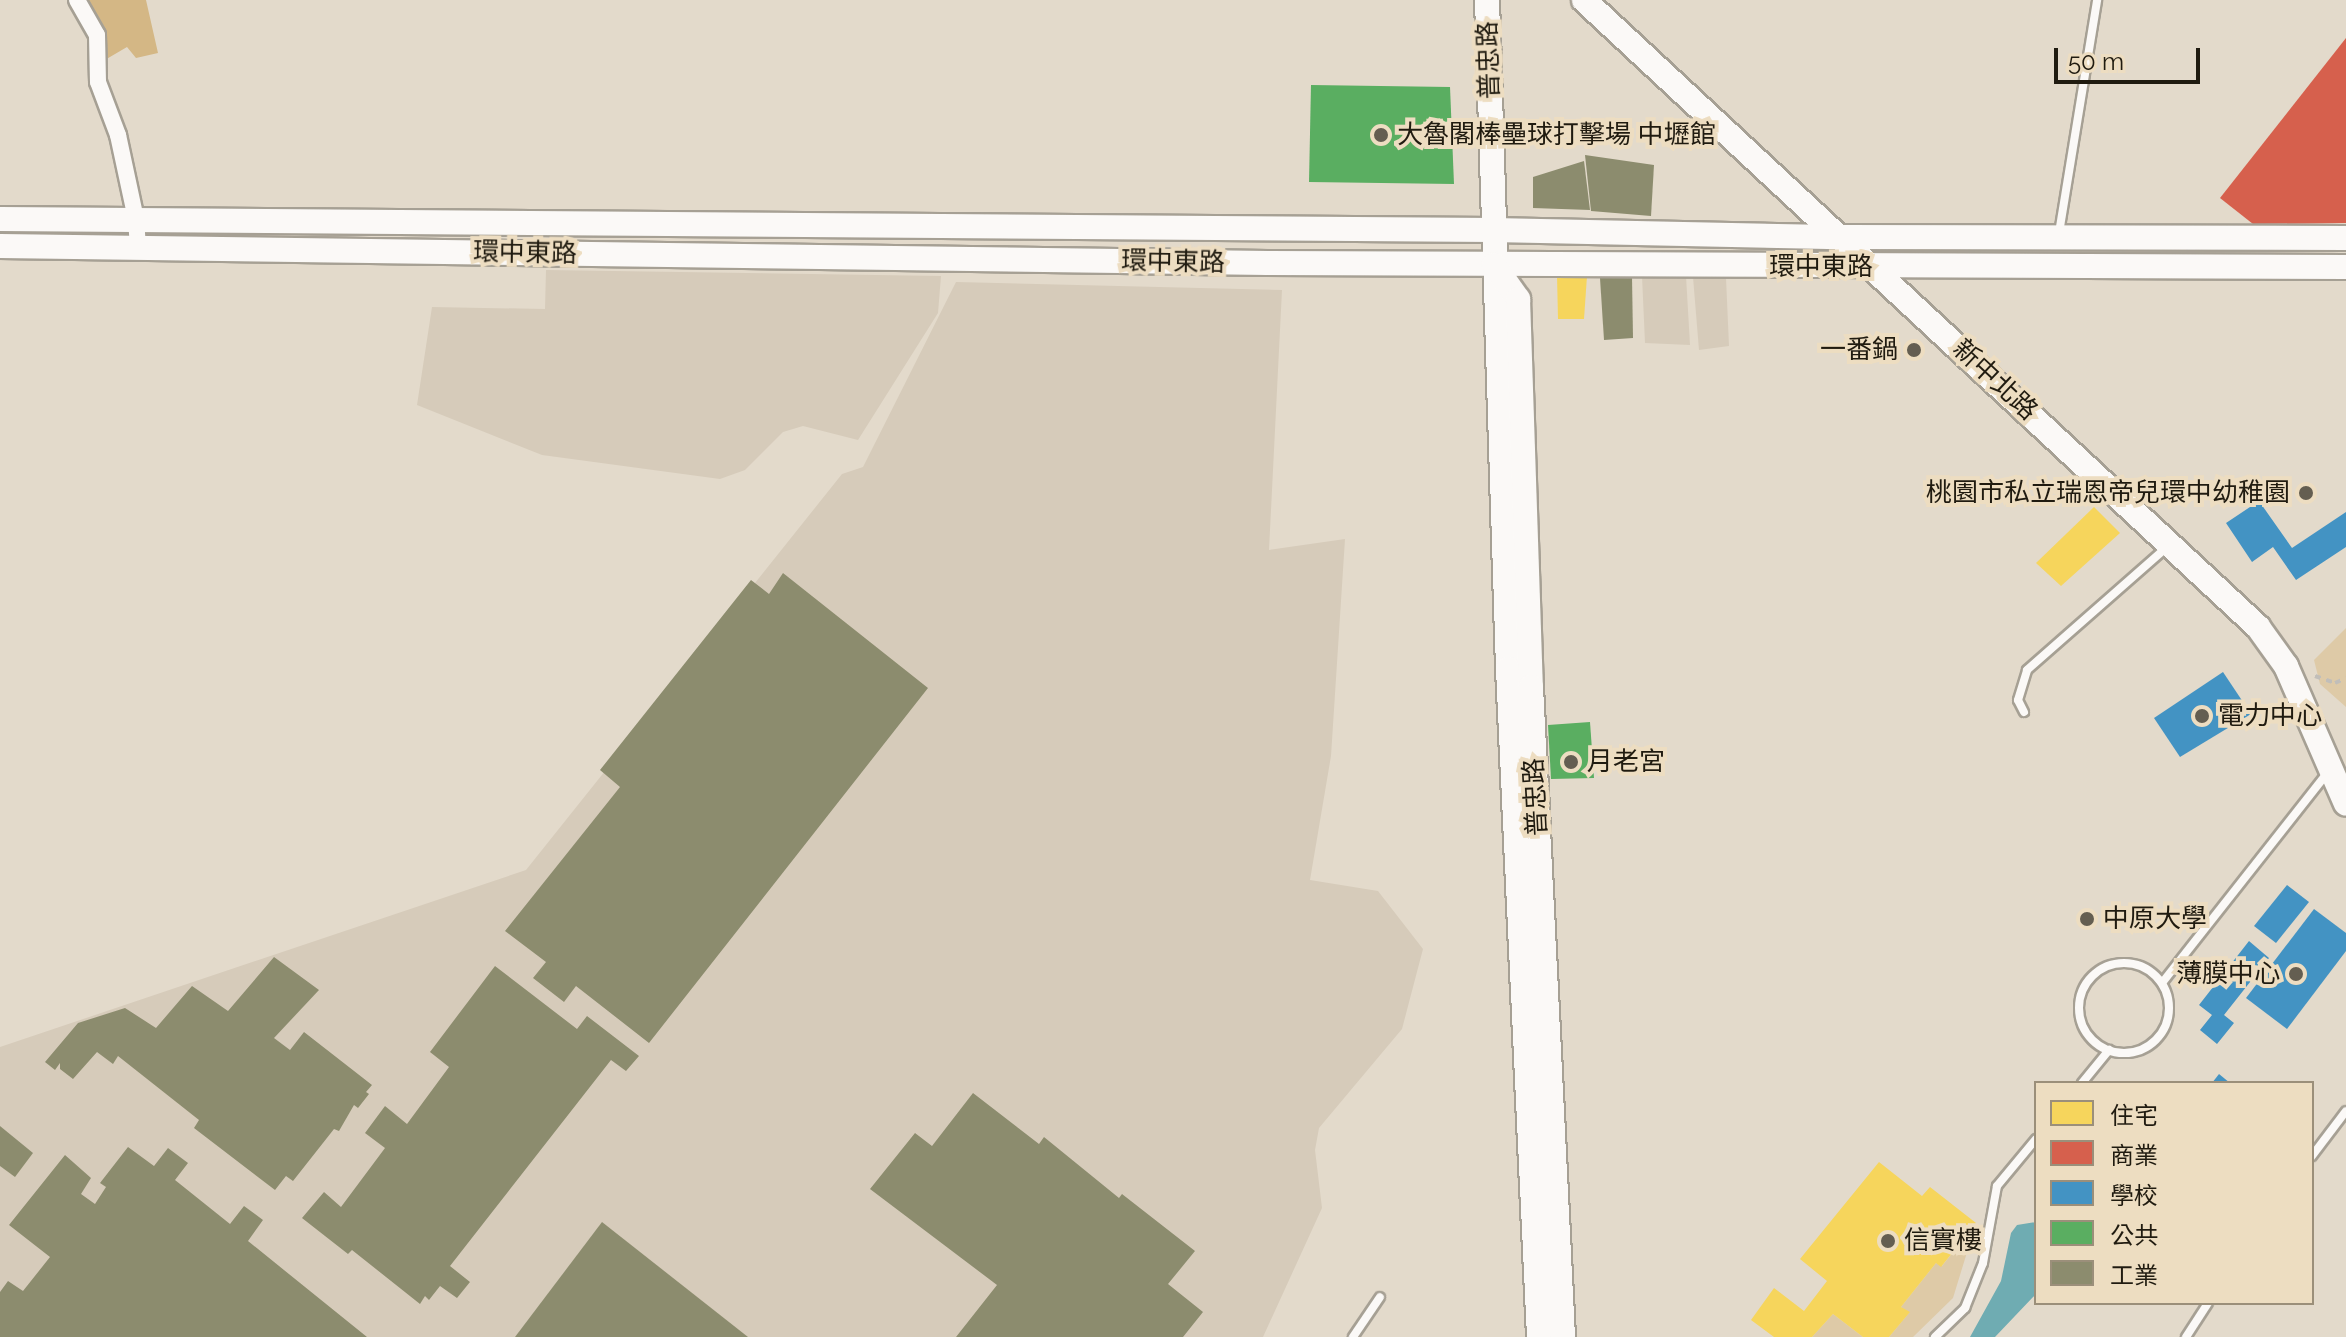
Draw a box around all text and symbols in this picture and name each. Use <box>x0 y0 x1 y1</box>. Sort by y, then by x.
street label: 普忠路 <box>1472 20 1506 100</box>
scale bar <box>2058 32 2204 82</box>
text: 50 m <box>2068 47 2124 76</box>
place label: 大魯閣棒壘球打擊場 中壢館 <box>1397 119 1716 151</box>
marker: 大魯閣棒壘球打擊場 中壢館 <box>1372 126 1390 144</box>
street label: 環中東路 <box>473 236 577 270</box>
street label: 環中東路 <box>1121 245 1225 279</box>
street label: 環中東路 <box>1769 251 1873 283</box>
street label: 新中北路 <box>1946 333 2044 427</box>
place label: 一番鍋 <box>1820 334 1898 366</box>
marker: 一番鍋 <box>1905 341 1923 359</box>
place label: 桃園市私立瑞恩帝兒環中幼稚園 <box>1926 477 2290 509</box>
marker: 桃園市私立瑞恩帝兒環中幼稚園 <box>2297 484 2315 502</box>
place label: 電力中心 <box>2218 700 2322 732</box>
marker: 電力中心 <box>2193 707 2211 725</box>
place label: 月老宮 <box>1587 746 1665 778</box>
marker: 月老宮 <box>1562 753 1580 771</box>
street label: 普忠路 <box>1518 757 1554 837</box>
place label: 中原大學 <box>2103 903 2207 935</box>
marker: 中原大學 <box>2078 910 2096 928</box>
place label: 薄膜中心 <box>2176 958 2280 990</box>
marker: 薄膜中心 <box>2287 965 2305 983</box>
legend <box>2034 1081 2314 1305</box>
text: 住宅 <box>2110 1101 2158 1130</box>
text: 商業 <box>2110 1141 2158 1170</box>
text: 學校 <box>2110 1181 2158 1210</box>
text: 公共 <box>2110 1221 2158 1250</box>
place label: 信實樓 <box>1904 1225 1982 1257</box>
marker: 信實樓 <box>1879 1232 1897 1250</box>
text: 工業 <box>2110 1261 2158 1290</box>

